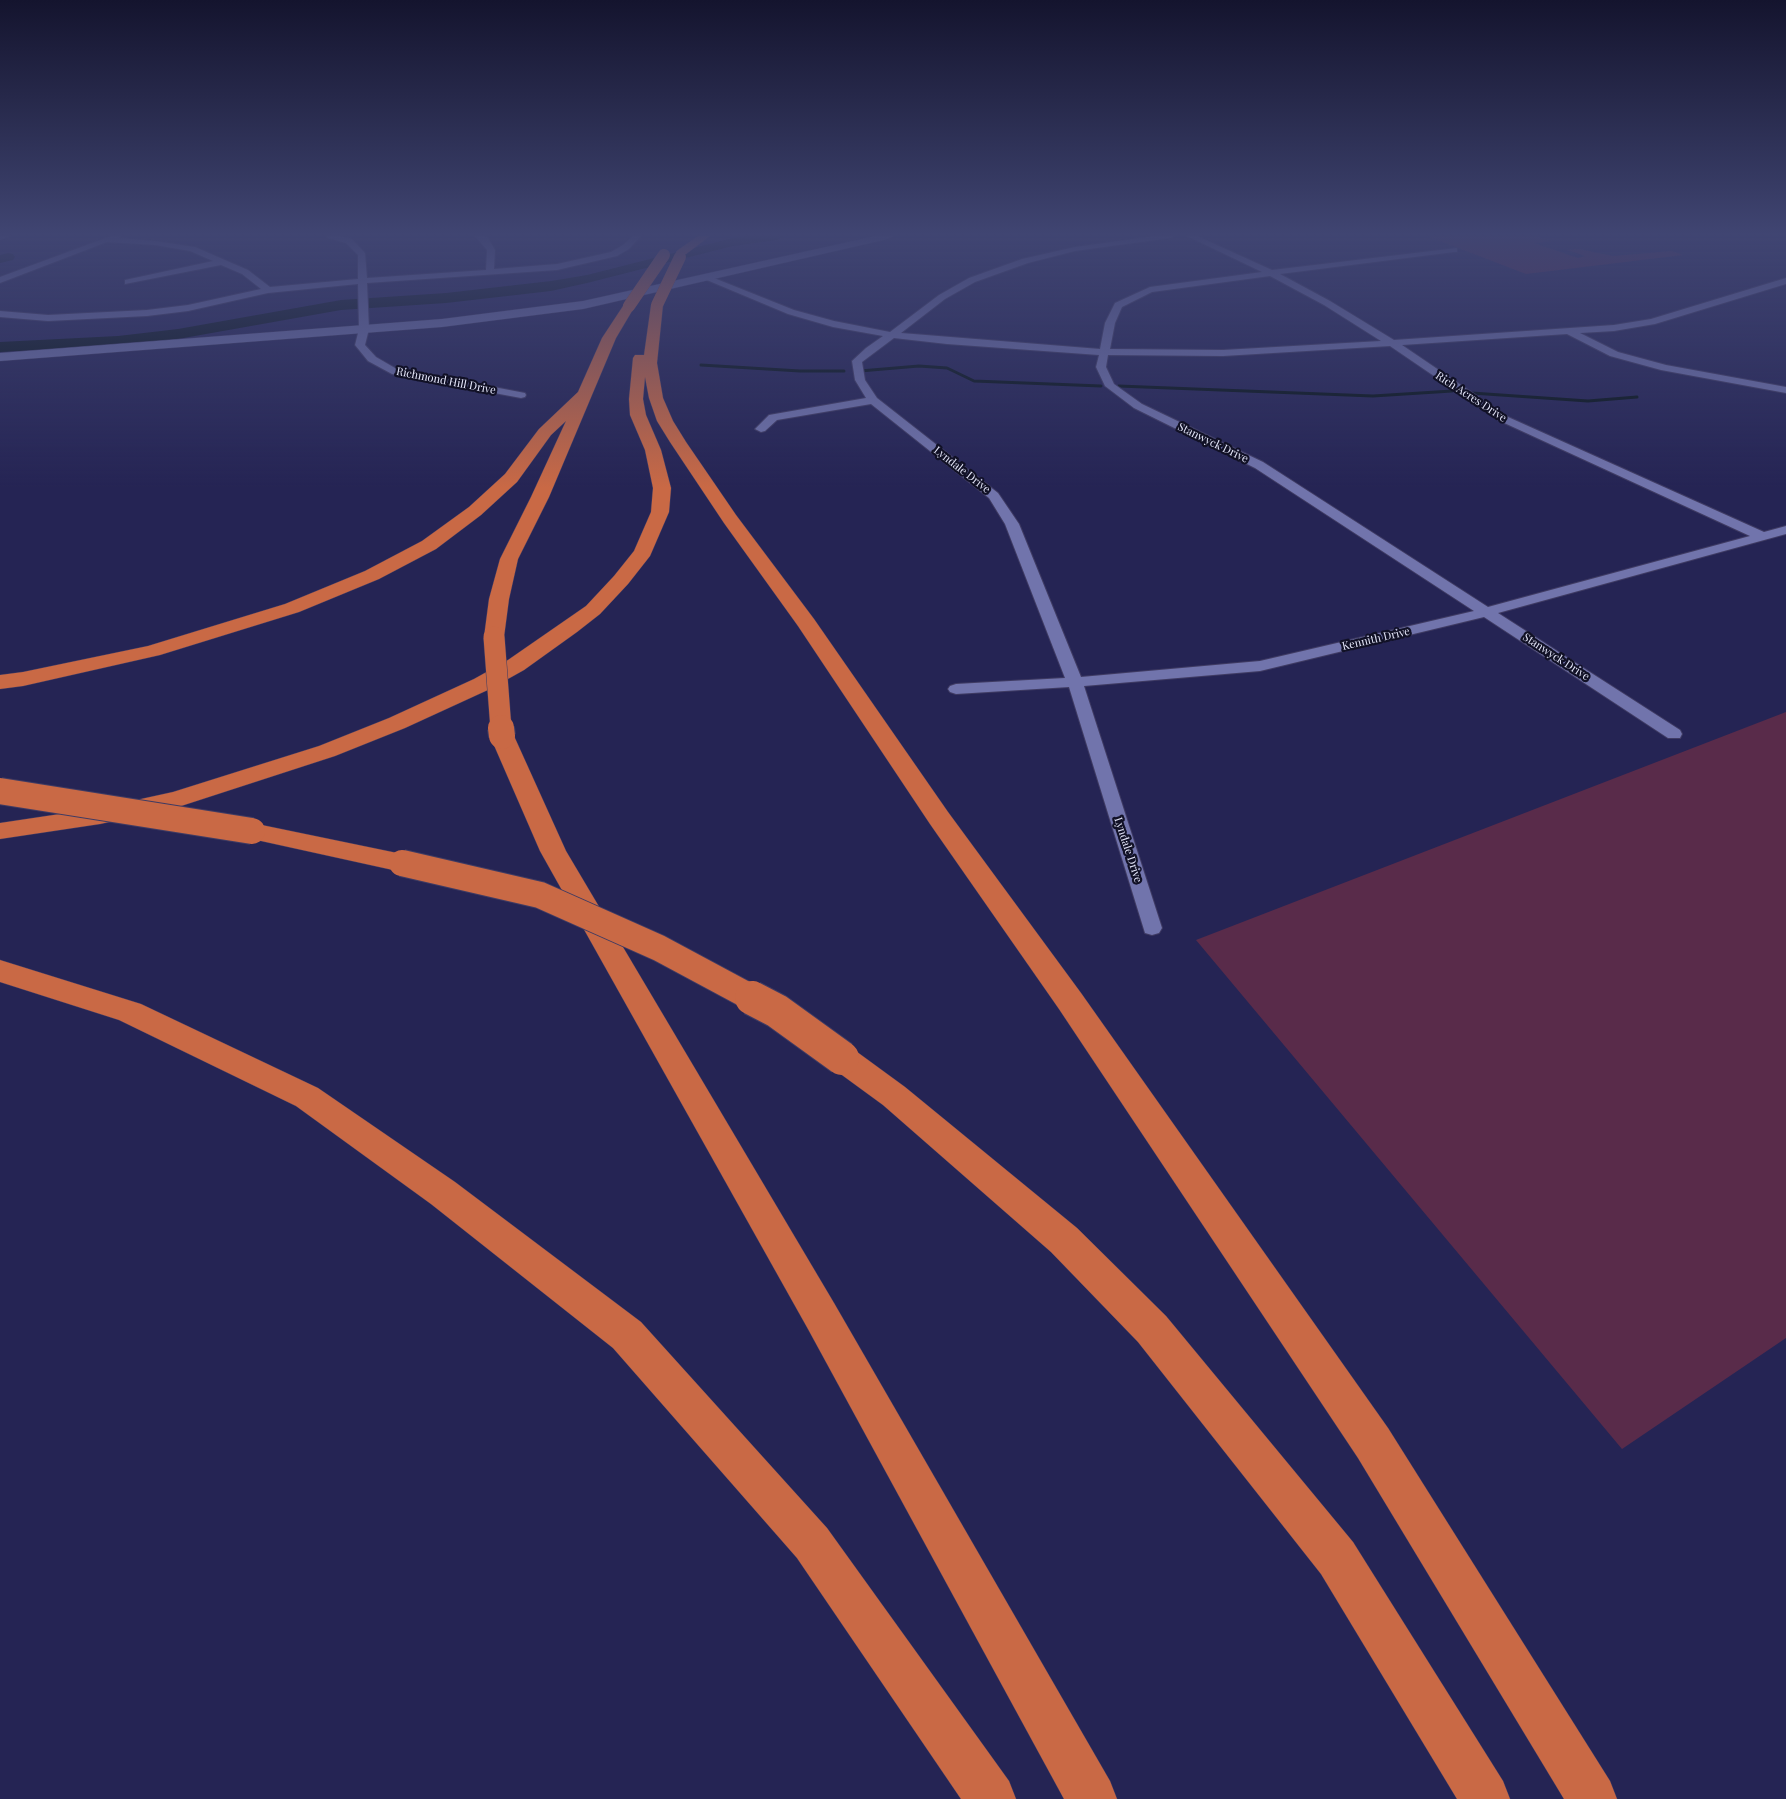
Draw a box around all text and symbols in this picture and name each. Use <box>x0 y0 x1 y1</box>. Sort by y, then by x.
street label: Richmond Hill Drive <box>395 365 497 397</box>
street label: Rich Acres Drive <box>1433 369 1509 425</box>
street label: Stanwyck Drive <box>1176 420 1250 466</box>
street label: Lyndale Drive <box>931 444 993 496</box>
street label: Kennith Drive <box>1341 625 1411 653</box>
street label: Stanwyck Drive <box>1520 631 1592 683</box>
street label: Lyndale Drive <box>1111 816 1145 884</box>

